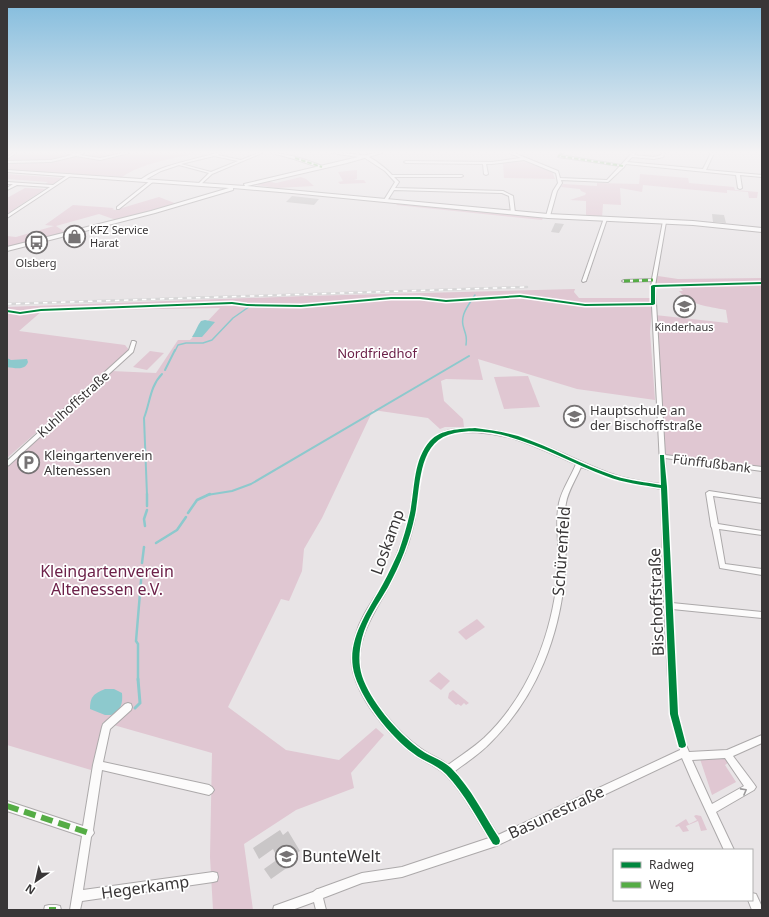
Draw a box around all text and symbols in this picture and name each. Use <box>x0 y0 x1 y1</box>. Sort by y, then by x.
place label: KFZ Service Harat <box>90 222 148 250</box>
shop icon: KFZ Service Harat <box>61 223 87 249</box>
bus stop icon: Olsberg <box>23 230 49 256</box>
place label: Olsberg <box>16 255 56 270</box>
school or university icon: Kinderhaus <box>671 294 697 320</box>
place label: Kinderhaus <box>655 319 714 334</box>
park label: Nordfriedhof <box>337 344 418 362</box>
street label: Kuhlhoffstraße <box>33 367 113 441</box>
place label: Hauptschule an der Bischoffstraße <box>590 401 702 434</box>
school or university icon: Hauptschule an der Bischoffstraße <box>561 404 587 430</box>
place label: Kleingartenverein Altenessen <box>44 446 153 479</box>
parking icon: Kleingartenverein Altenessen <box>16 449 42 475</box>
street label: Fünffußbank <box>672 449 752 477</box>
street label: Schürenfeld <box>547 505 575 597</box>
street label: Loskamp <box>365 506 409 578</box>
street label: Bischoffstraße <box>643 548 669 656</box>
park label: Kleingartenverein Altenessen e.V. <box>40 560 174 600</box>
street label: Basunestraße <box>504 780 608 844</box>
one-way arrow <box>740 788 747 795</box>
school or university icon: BunteWelt <box>273 843 299 869</box>
place label: BunteWelt <box>302 845 381 867</box>
legend <box>613 849 753 901</box>
text: Radweg <box>649 856 694 873</box>
north arrow <box>16 861 56 901</box>
street label: Hegerkamp <box>100 870 190 904</box>
text: Weg <box>649 876 674 893</box>
text: N <box>22 881 38 898</box>

